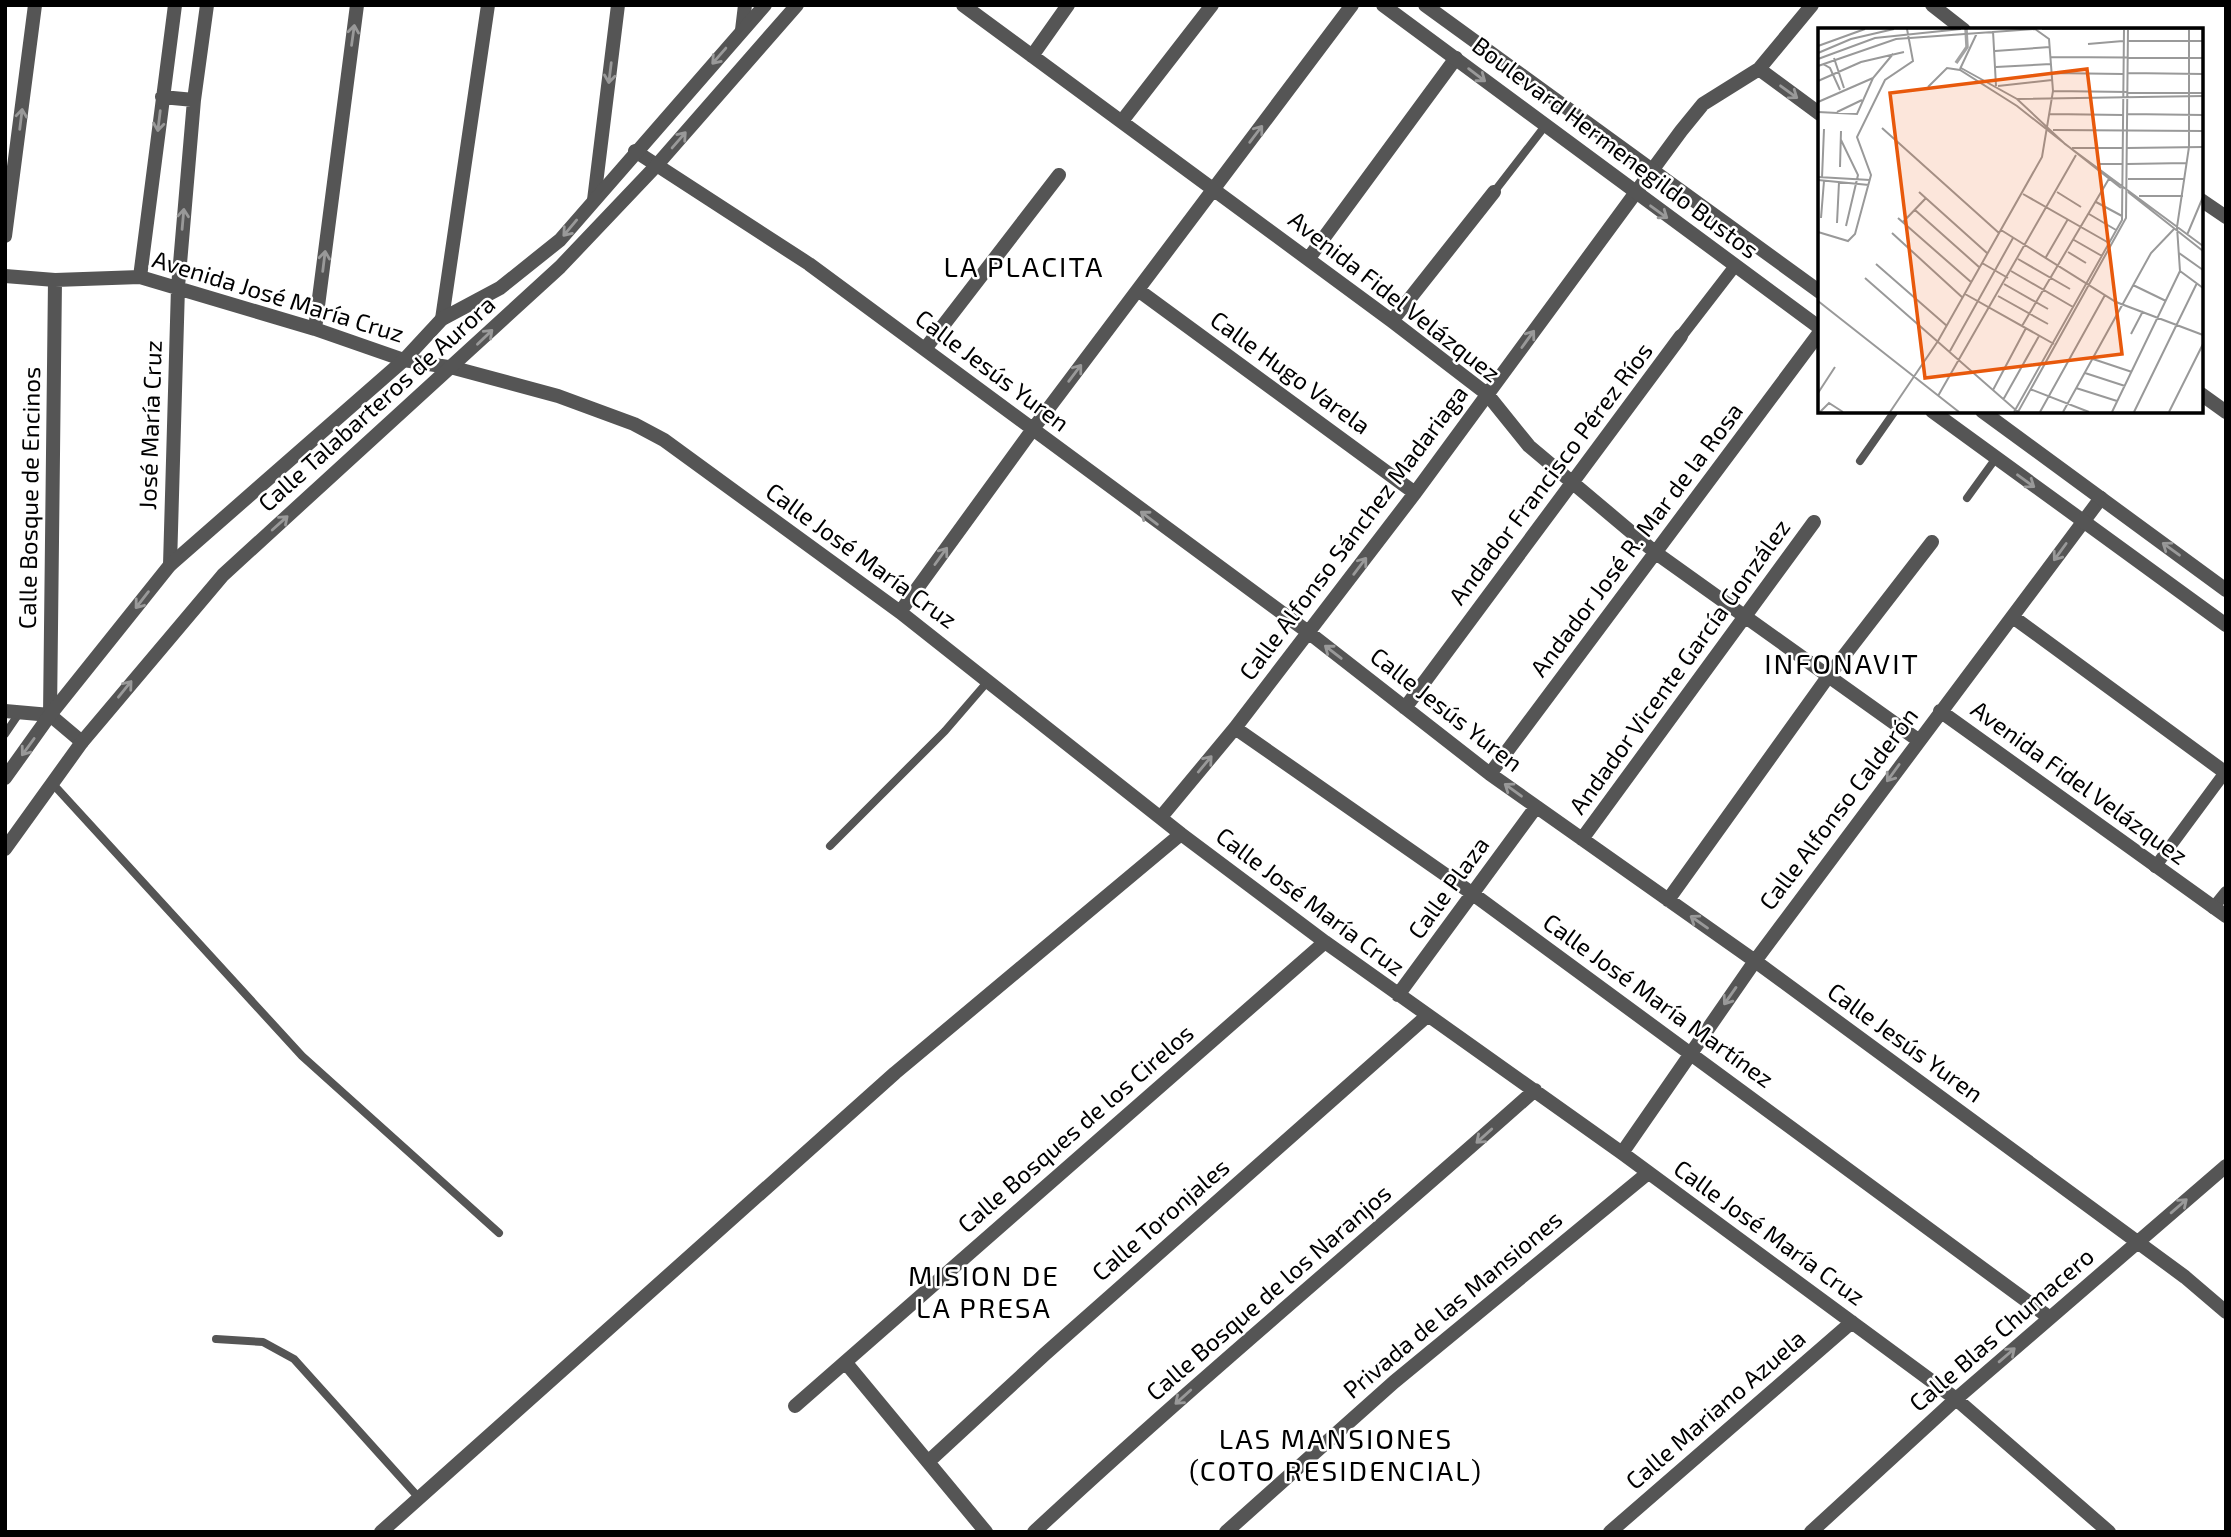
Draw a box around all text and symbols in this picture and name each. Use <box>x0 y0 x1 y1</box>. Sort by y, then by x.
one-way arrow <box>347 25 360 47</box>
inset map <box>1818 28 2203 413</box>
street label: Boulevard Hermenegildo Bustos <box>1467 30 1765 264</box>
one-way arrow <box>711 47 727 65</box>
one-way arrow <box>603 61 616 84</box>
one-way arrow <box>1468 67 1486 82</box>
one-way arrow <box>1780 84 1798 99</box>
one-way arrow <box>14 108 27 131</box>
one-way arrow <box>152 110 165 132</box>
one-way arrow <box>1248 126 1263 144</box>
one-way arrow <box>671 131 687 149</box>
street label: Avenida Fidel Velázquez <box>1283 204 1507 387</box>
one-way arrow <box>1649 205 1668 219</box>
one-way arrow <box>177 208 190 231</box>
one-way arrow <box>562 219 578 237</box>
street label: Avenida José María Cruz <box>149 243 408 348</box>
district label: LA PLACITA <box>944 249 1104 283</box>
one-way arrow <box>318 250 331 273</box>
street label: Calle Talabarteros de Aurora <box>252 289 500 517</box>
street label: Calle Jesús Yuren <box>910 303 1075 437</box>
street label: Calle Hugo Varela <box>1205 304 1376 439</box>
one-way arrow <box>476 329 493 346</box>
one-way arrow <box>1521 330 1535 349</box>
street label: Andador Francisco Pérez Ríos <box>1442 336 1658 610</box>
street label: José María Cruz <box>132 340 167 510</box>
one-way arrow <box>1068 364 1083 383</box>
street label: Calle Bosque de Encinos <box>12 366 45 629</box>
street label: Calle Alfonso Sánchez Madariaga <box>1232 379 1473 685</box>
street label: Andador José R. Mar de la Rosa <box>1523 397 1748 682</box>
one-way arrow <box>2017 473 2035 488</box>
street label: Calle José María Cruz <box>761 476 963 634</box>
one-way arrow <box>1141 510 1159 525</box>
street label: Andador Vicente García González <box>1562 513 1796 819</box>
one-way arrow <box>271 515 289 531</box>
one-way arrow <box>2053 542 2067 561</box>
one-way arrow <box>2162 542 2181 556</box>
one-way arrow <box>933 548 948 566</box>
one-way arrow <box>1352 557 1367 575</box>
one-way arrow <box>134 591 150 609</box>
street label: Calle Jesús Yuren <box>1365 640 1529 777</box>
one-way arrow <box>1324 644 1343 659</box>
district label: INFONAVIT <box>1764 646 1920 680</box>
one-way arrow <box>117 680 133 698</box>
street label: Avenida Fidel Velázquez <box>1966 693 2194 870</box>
street label: Calle Alfonso Calderón <box>1752 701 1923 915</box>
one-way arrow <box>21 737 35 756</box>
one-way arrow <box>1197 756 1213 774</box>
one-way arrow <box>1886 763 1901 782</box>
one-way arrow <box>1504 783 1523 798</box>
street label: Calle José María Cruz <box>1211 820 1411 981</box>
street label: Calle Plaza <box>1401 830 1495 944</box>
street label: Calle José María Martínez <box>1538 907 1780 1093</box>
one-way arrow <box>1690 915 1709 929</box>
street label: Calle Jesús Yuren <box>1823 976 1989 1108</box>
one-way arrow <box>1723 986 1737 1005</box>
street label: Calle Bosques de los Cirelos <box>951 1018 1199 1238</box>
one-way arrow <box>1475 1128 1493 1144</box>
street label: Calle Toronjales <box>1086 1152 1234 1286</box>
street label: Calle José María Cruz <box>1669 1153 1871 1311</box>
street label: Calle Bosque de los Naranjos <box>1140 1178 1396 1406</box>
one-way arrow <box>2170 1198 2188 1214</box>
street label: Privada de las Mansiones <box>1337 1204 1567 1404</box>
street label: Calle Blas Chumacero <box>1903 1241 2099 1417</box>
district label: MISION DE LA PRESA <box>908 1258 1060 1324</box>
street label: Calle Mariano Azuela <box>1619 1323 1811 1495</box>
one-way arrow <box>1998 1347 2016 1363</box>
one-way arrow <box>1175 1389 1192 1406</box>
district label: LAS MANSIONES (COTO RESIDENCIAL) <box>1189 1421 1483 1487</box>

